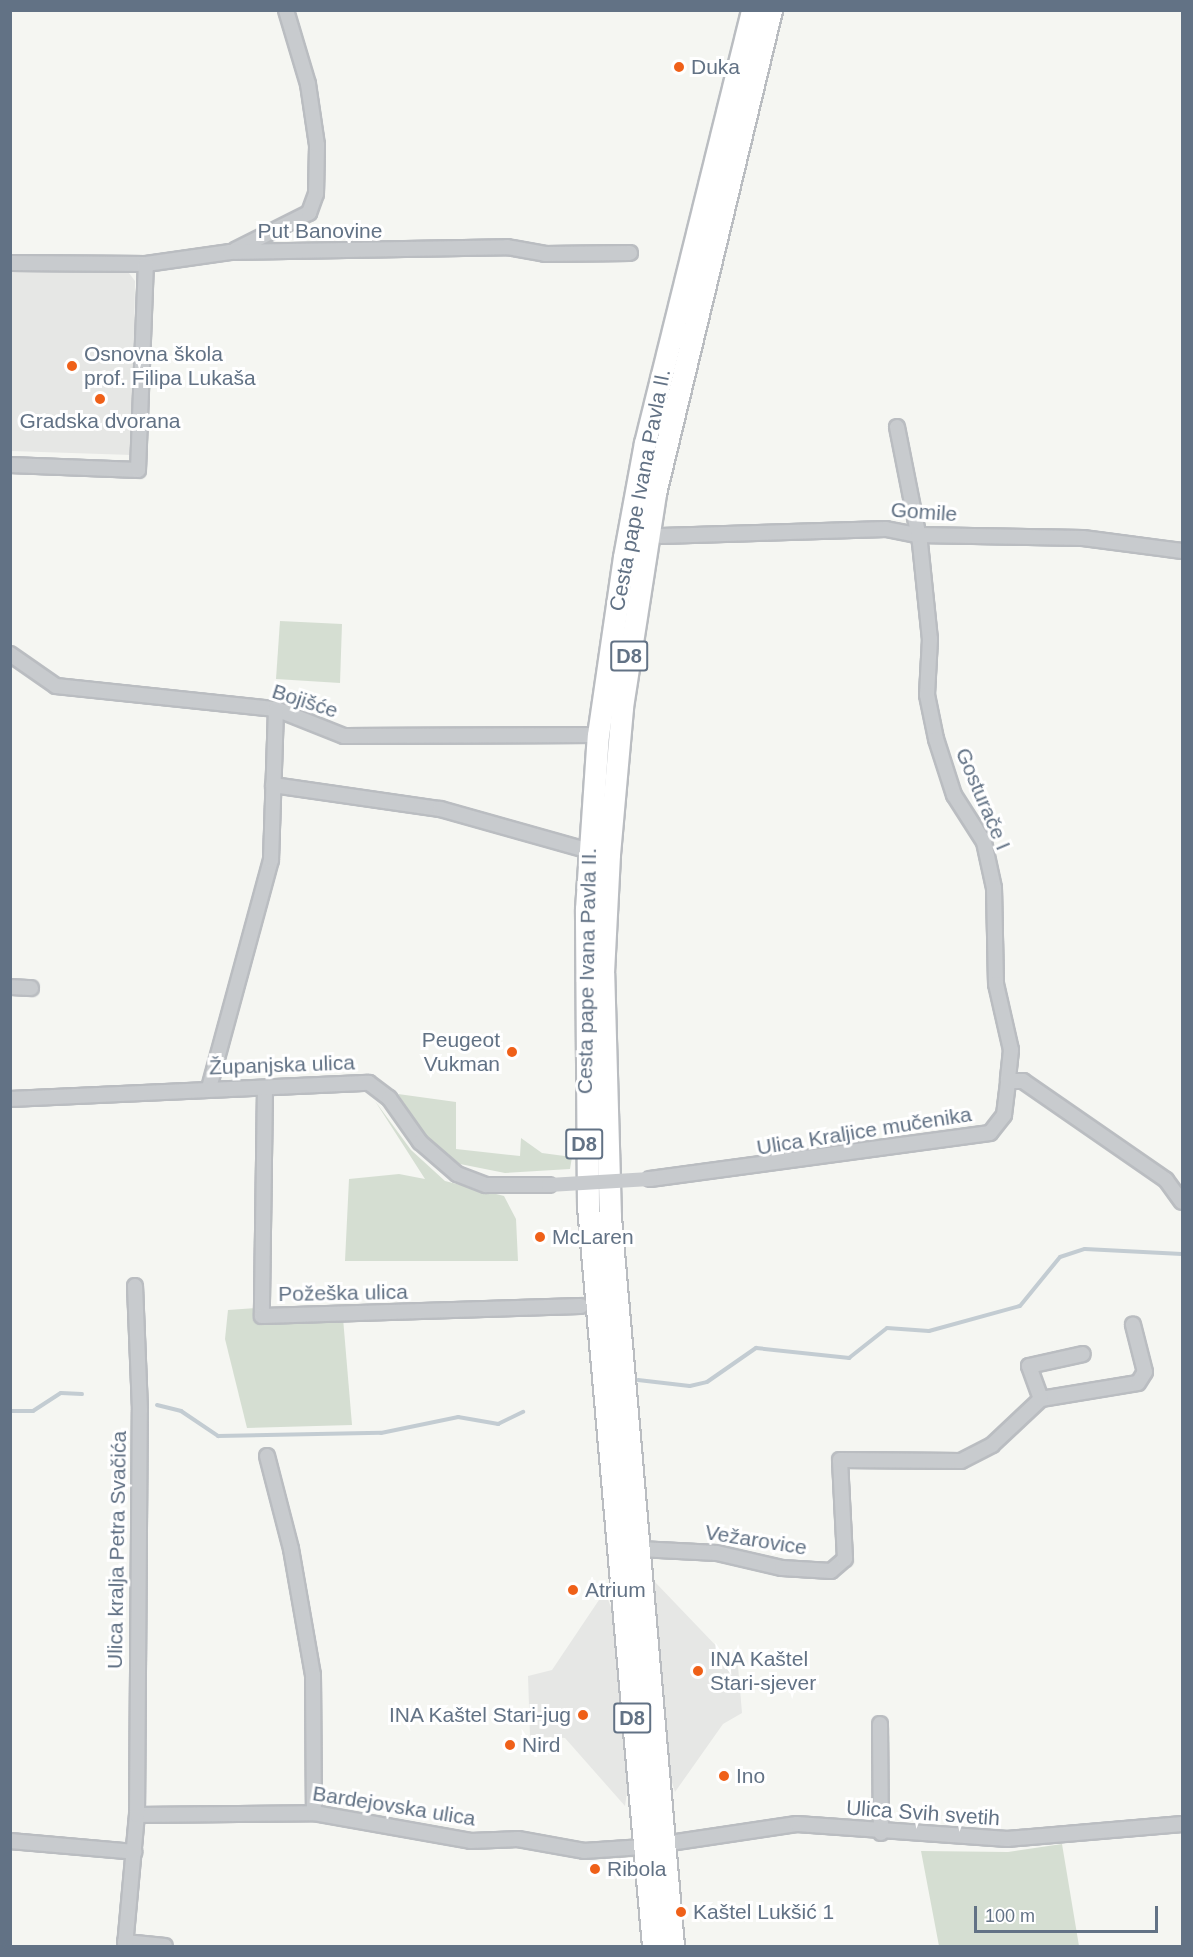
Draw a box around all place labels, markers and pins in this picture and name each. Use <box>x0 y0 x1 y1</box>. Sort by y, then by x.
place label: Duka <box>691 54 740 80</box>
marker: Duka <box>672 60 686 74</box>
place label: Osnovna škola prof. Filipa Lukaša <box>84 341 256 391</box>
marker: Osnovna škola prof. Filipa Lukaša <box>65 359 79 373</box>
marker: Gradska dvorana <box>93 392 107 406</box>
place label: Gradska dvorana <box>19 408 181 434</box>
place label: Peugeot Vukman <box>422 1027 500 1077</box>
marker: Peugeot Vukman <box>505 1045 519 1059</box>
place label: McLaren <box>552 1224 634 1250</box>
marker: McLaren <box>533 1230 547 1244</box>
place label: Atrium <box>585 1577 646 1603</box>
marker: Atrium <box>566 1583 580 1597</box>
place label: INA Kaštel Stari-sjever <box>710 1646 816 1696</box>
marker: INA Kaštel Stari-sjever <box>691 1664 705 1678</box>
place label: INA Kaštel Stari-jug <box>388 1702 571 1728</box>
marker: INA Kaštel Stari-jug <box>576 1708 590 1722</box>
place label: Nird <box>522 1732 561 1758</box>
marker: Nird <box>503 1738 517 1752</box>
place label: Ino <box>736 1763 765 1789</box>
marker: Ino <box>717 1769 731 1783</box>
place label: Ribola <box>607 1856 667 1882</box>
marker: Ribola <box>588 1862 602 1876</box>
place label: Kaštel Lukšić 1 <box>693 1899 834 1925</box>
marker: Kaštel Lukšić 1 <box>674 1905 688 1919</box>

